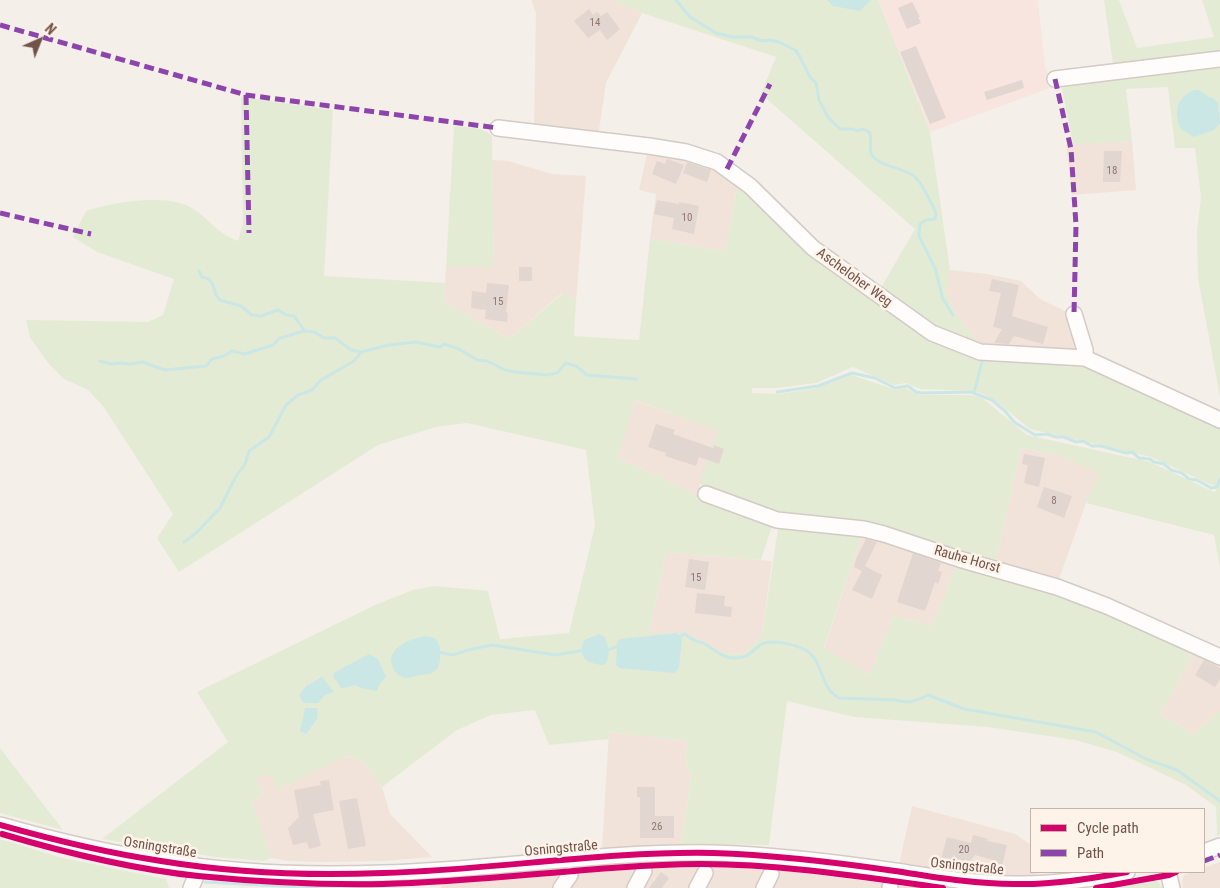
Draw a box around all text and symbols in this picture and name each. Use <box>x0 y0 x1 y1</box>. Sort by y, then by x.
north arrow <box>15 15 65 65</box>
house number: 14 <box>590 16 600 30</box>
text: N <box>42 20 59 38</box>
house number: 18 <box>1107 164 1117 178</box>
house number: 10 <box>682 211 692 225</box>
street label: Ascheloher Weg <box>813 245 895 311</box>
house number: 15 <box>493 295 503 309</box>
house number: 8 <box>1051 494 1057 508</box>
street label: Rauhe Horst <box>932 543 1002 577</box>
house number: 15 <box>691 571 701 585</box>
legend <box>1030 808 1205 873</box>
text: Cycle path <box>1077 819 1139 837</box>
house number: 26 <box>652 820 662 834</box>
street label: Osningstraße <box>122 834 198 862</box>
street label: Osningstraße <box>524 837 598 861</box>
house number: 20 <box>959 843 969 857</box>
text: Path <box>1077 844 1104 862</box>
street label: Osningstraße <box>930 855 1004 879</box>

